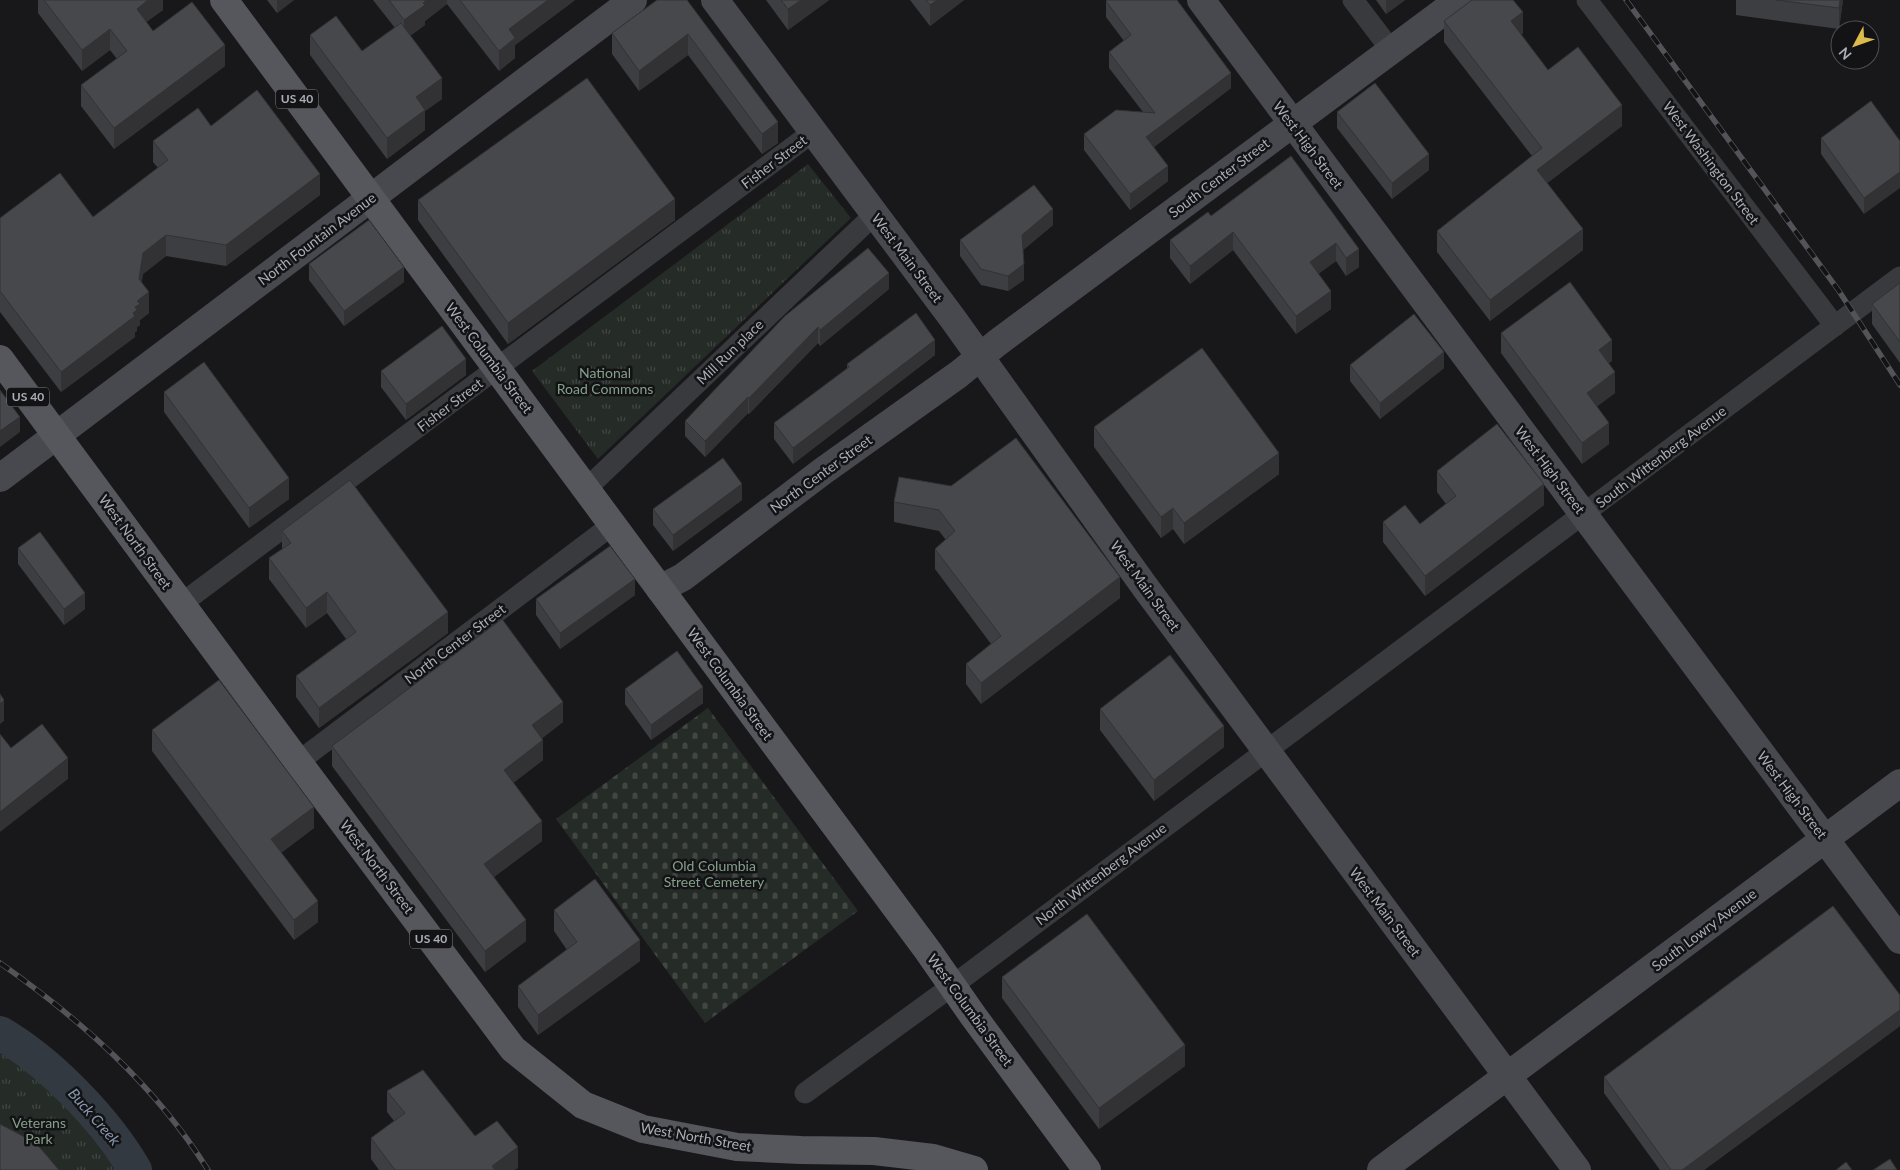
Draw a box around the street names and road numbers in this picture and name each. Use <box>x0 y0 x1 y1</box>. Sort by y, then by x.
road number: US 40 <box>276 90 318 108</box>
street label: West High Street <box>1270 98 1347 192</box>
street label: West Washington Street <box>1660 98 1763 228</box>
street label: Fisher Street <box>738 131 810 192</box>
street label: South Center Street <box>1165 134 1272 221</box>
street label: North Fountain Avenue <box>254 189 379 289</box>
street label: West Main Street <box>868 210 946 306</box>
street label: West Columbia Street <box>442 299 537 416</box>
street label: Mill Run place <box>693 316 767 388</box>
street label: Fisher Street <box>414 374 486 435</box>
road number: US 40 <box>7 388 49 407</box>
street label: South Wittenberg Avenue <box>1592 402 1729 511</box>
street label: West High Street <box>1512 423 1589 517</box>
street label: North Center Street <box>766 431 875 516</box>
street label: West North Street <box>95 491 175 592</box>
street label: West Main Street <box>1107 537 1184 634</box>
street label: North Center Street <box>401 600 508 687</box>
street label: West Columbia Street <box>684 624 777 743</box>
street label: West High Street <box>1754 748 1831 842</box>
street label: West North Street <box>337 817 418 917</box>
street label: North Wittenberg Avenue <box>1032 819 1169 928</box>
street label: West Main Street <box>1346 864 1424 960</box>
street label: South Lowry Avenue <box>1648 885 1759 975</box>
road number: US 40 <box>410 930 452 949</box>
street label: West Columbia Street <box>924 950 1017 1069</box>
street label: West North Street <box>639 1118 753 1155</box>

